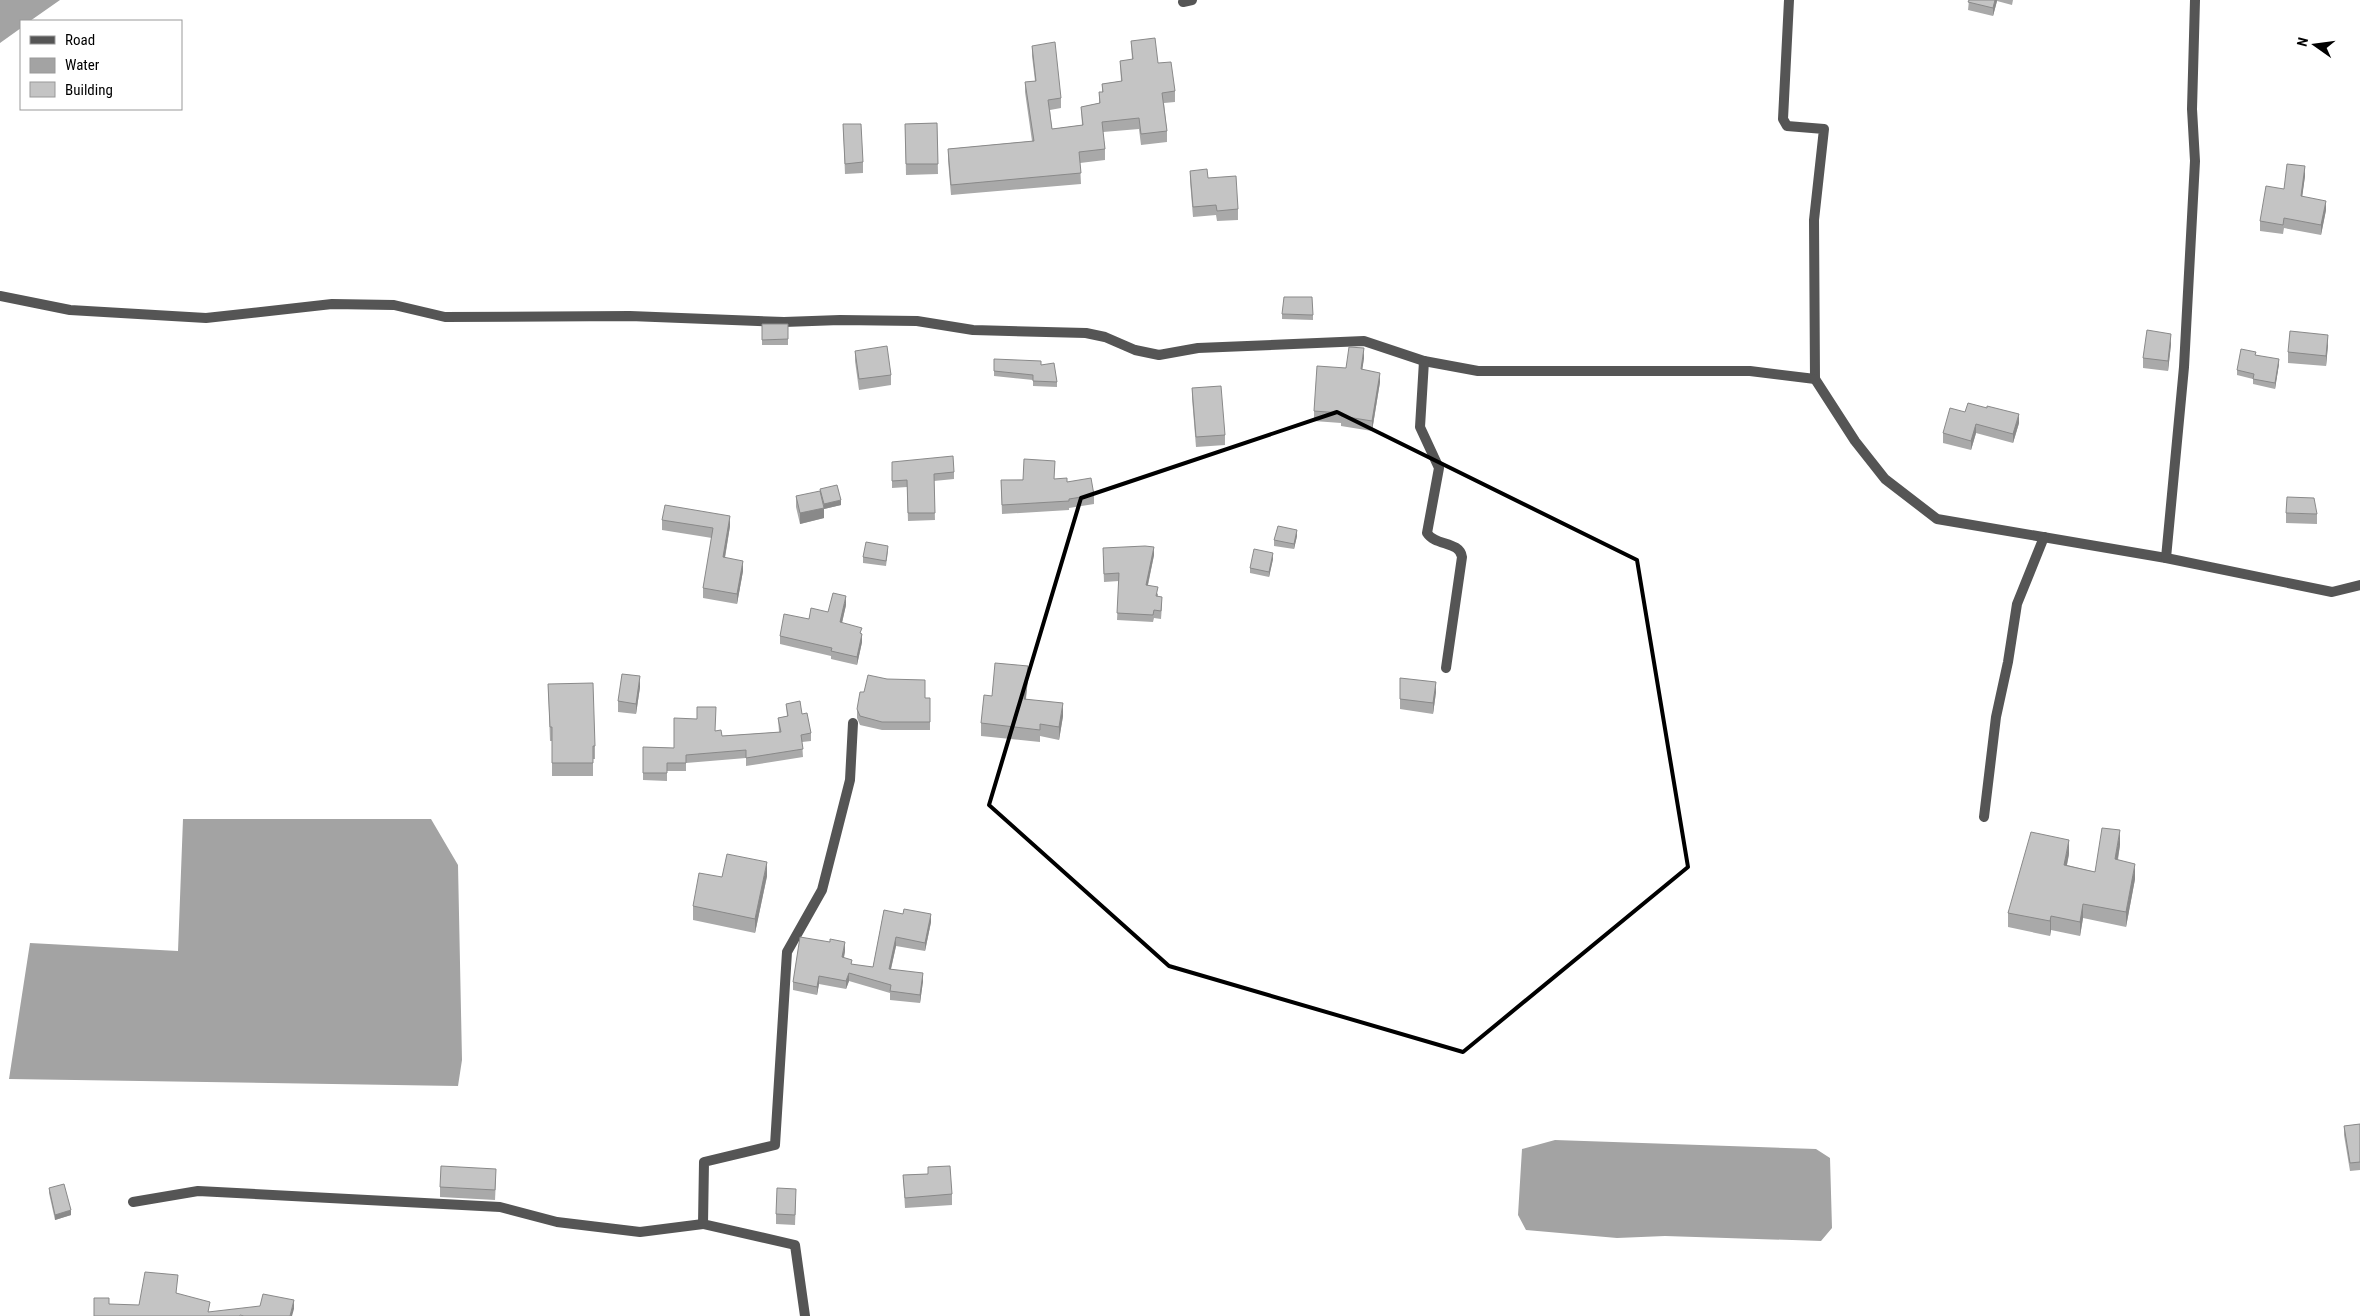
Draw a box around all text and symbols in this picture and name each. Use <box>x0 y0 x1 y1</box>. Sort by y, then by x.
legend <box>20 20 182 110</box>
north arrow <box>2290 20 2340 70</box>
text: Road <box>65 31 95 49</box>
text: N <box>2294 36 2311 48</box>
text: Water <box>65 56 100 74</box>
text: Building <box>65 81 113 99</box>

